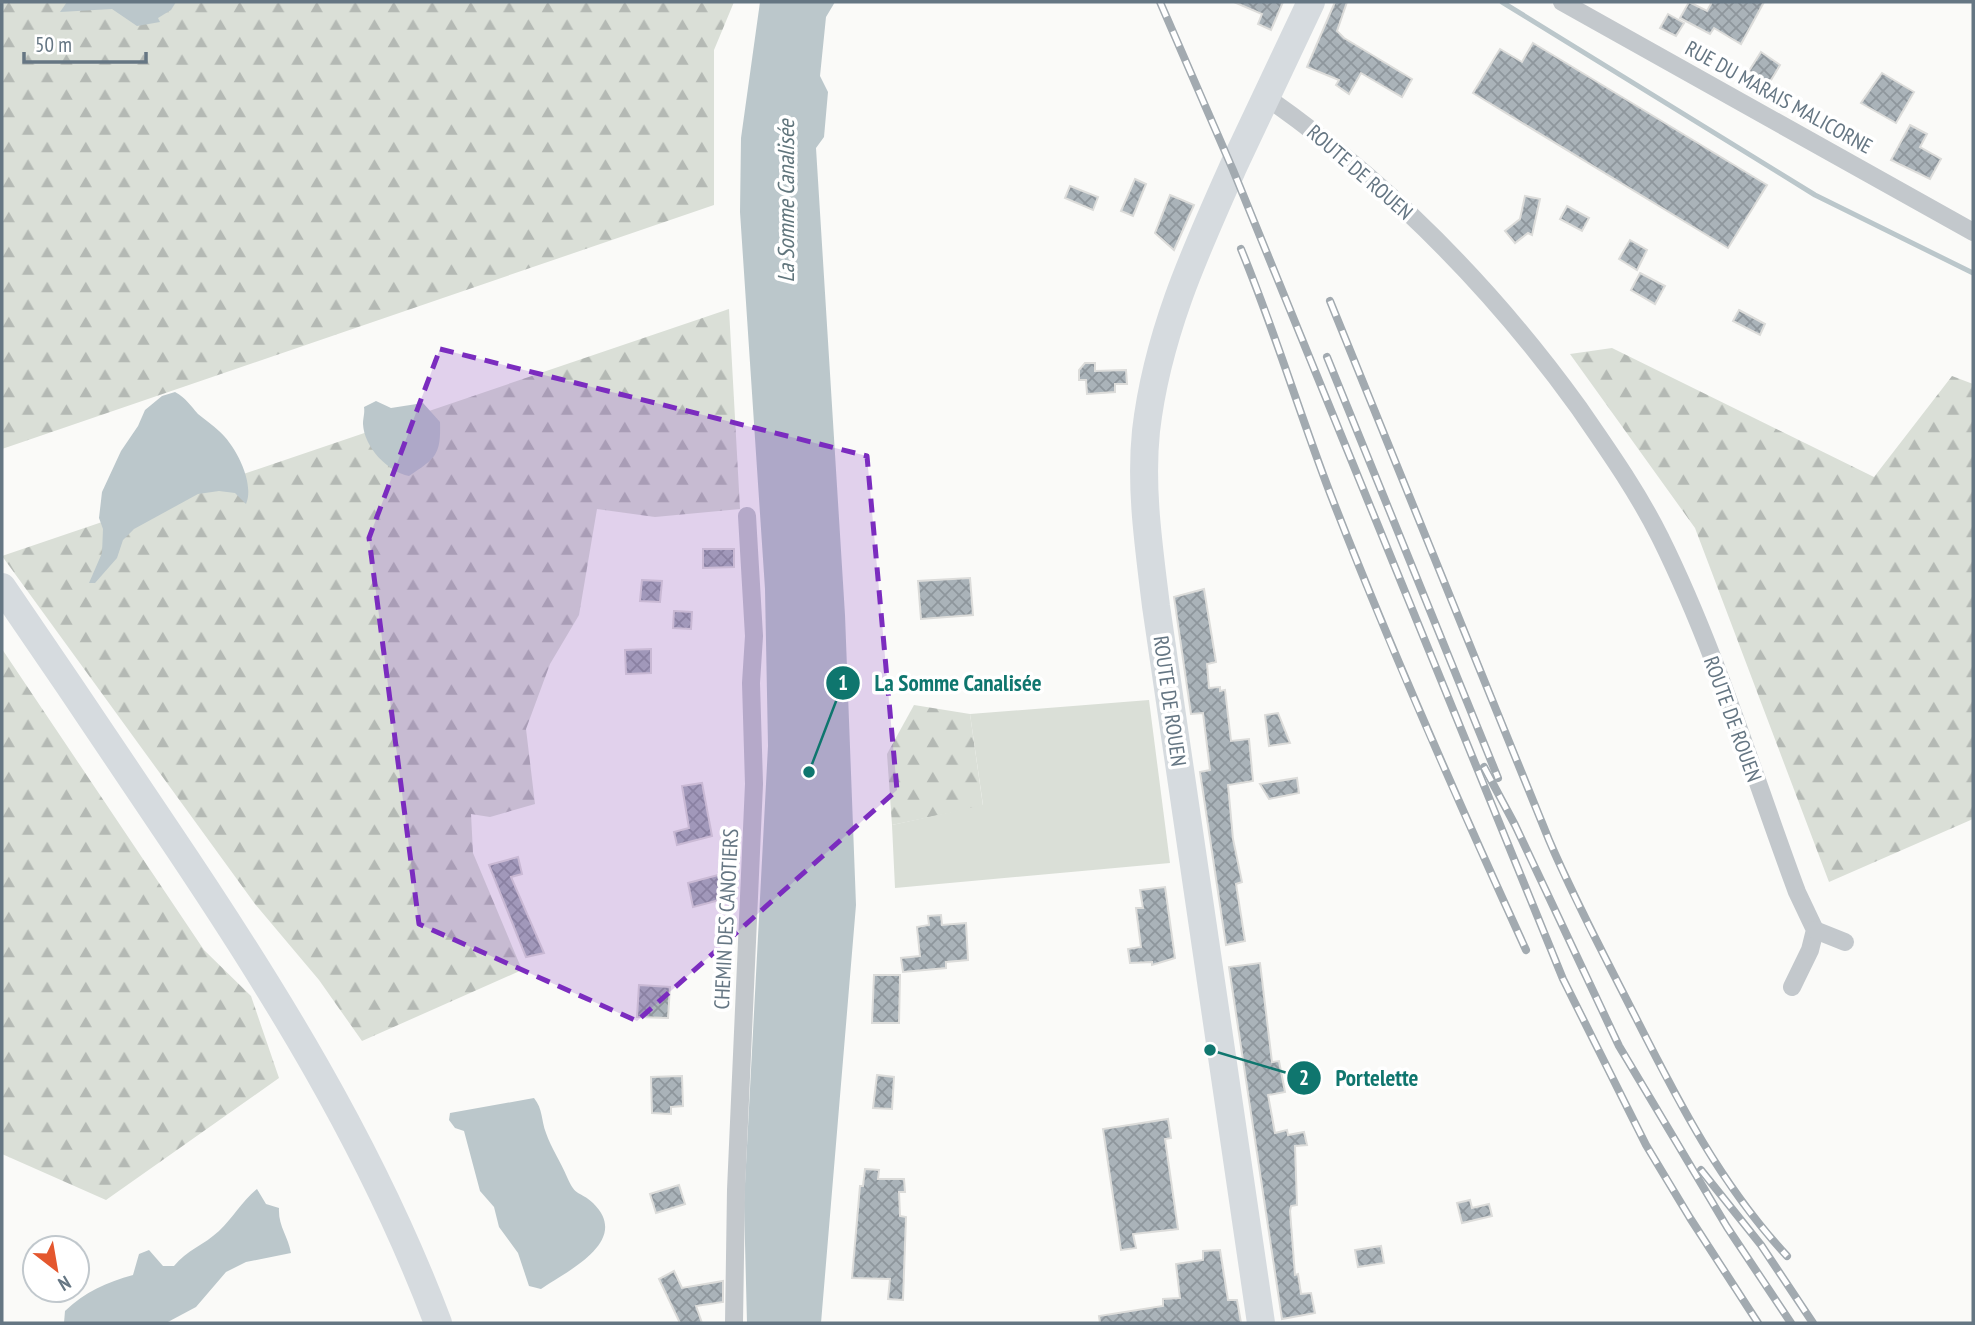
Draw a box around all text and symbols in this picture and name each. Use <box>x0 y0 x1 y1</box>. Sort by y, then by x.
scale bar <box>24 21 147 65</box>
text: 50 m <box>35 31 72 58</box>
street label: RUE DU MARAIS MALICORNE <box>1681 34 1877 160</box>
water label: La Somme Canalisée <box>771 118 800 283</box>
street label: ROUTE DE ROUEN <box>1301 119 1419 225</box>
street label: ROUTE DE ROUEN <box>1147 634 1193 768</box>
street label: ROUTE DE ROUEN <box>1698 653 1768 785</box>
callout: La Somme Canalisée <box>825 661 1056 705</box>
text: La Somme Canalisée <box>874 668 1042 697</box>
text: 1 <box>838 669 848 696</box>
street label: CHEMIN DES CANOTIERS <box>708 828 744 1010</box>
callout: Portelette <box>1286 1056 1432 1100</box>
text: Portelette <box>1336 1063 1419 1092</box>
text: 2 <box>1299 1064 1309 1091</box>
north arrow <box>21 1234 91 1304</box>
text: N <box>54 1271 75 1297</box>

